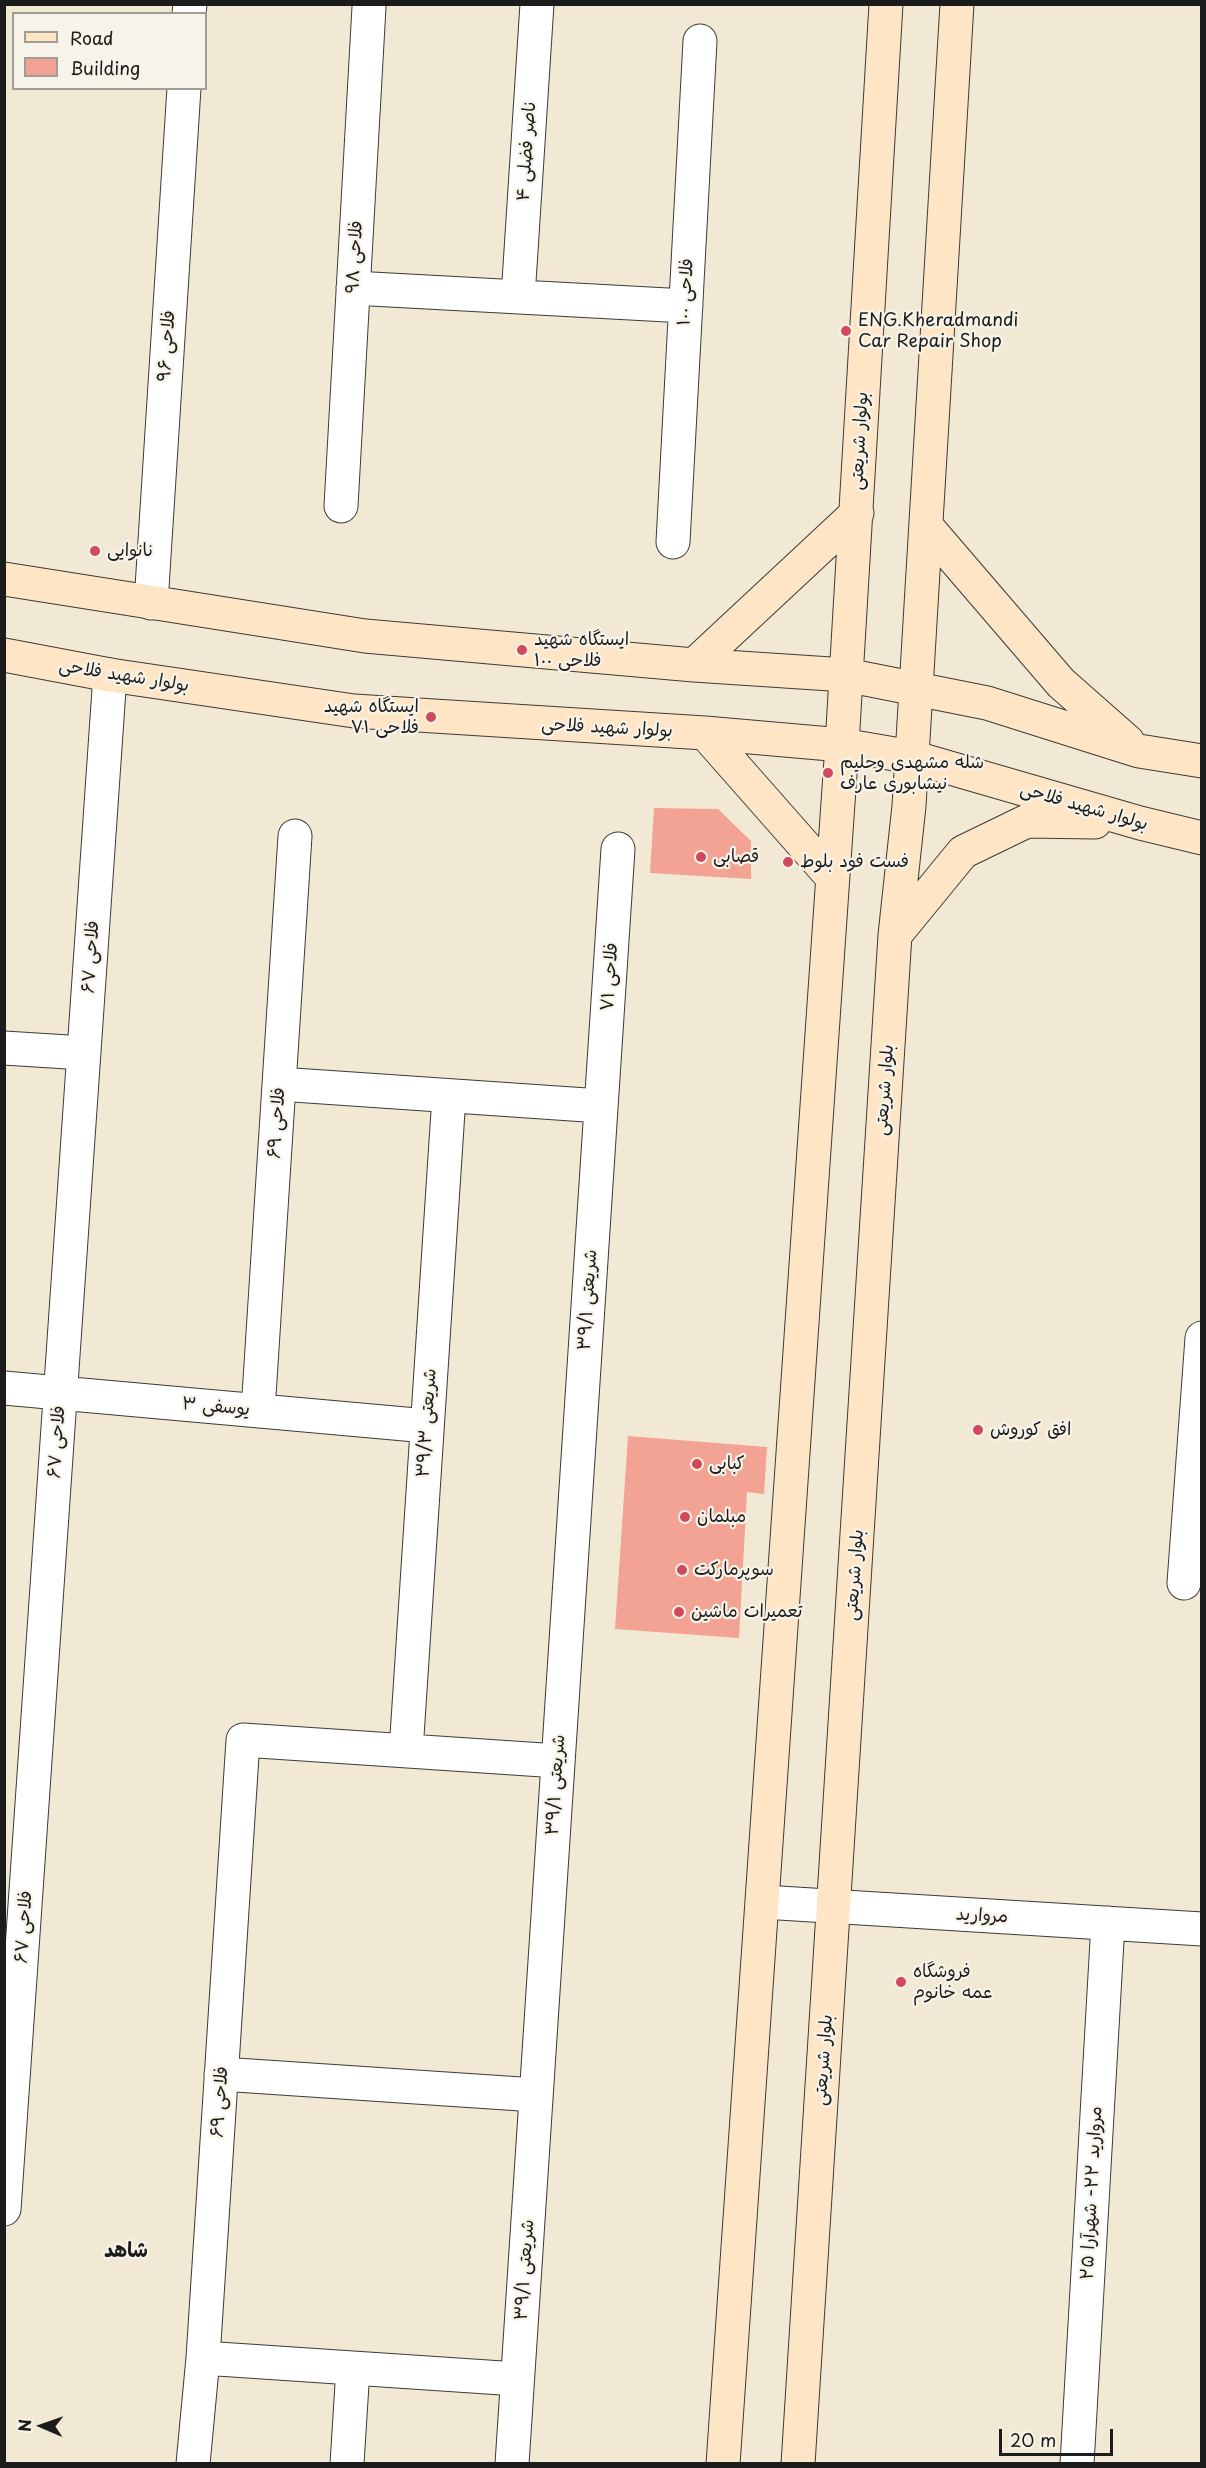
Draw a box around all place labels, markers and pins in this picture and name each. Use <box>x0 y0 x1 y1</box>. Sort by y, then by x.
place label: ENG.Kheradmandi Car Repair Shop <box>858 310 1018 352</box>
marker: ENG.Kheradmandi Car Repair Shop <box>839 324 853 338</box>
place label: نانوایی <box>107 540 154 562</box>
marker: نانوایی <box>88 544 102 558</box>
place label: ایستگاه شهید فلاحی ۱۰۰ <box>534 629 629 672</box>
marker: ایستگاه شهید فلاحی ۱۰۰ <box>515 643 529 657</box>
place label: ایستگاه شهید فلاحی ۷۱ <box>324 696 419 738</box>
marker: ایستگاه شهید فلاحی ۷۱ <box>424 710 438 724</box>
place label: شله مشهدی وحلیم نیشابوری عارف <box>840 752 984 795</box>
marker: شله مشهدی وحلیم نیشابوری عارف <box>821 766 835 780</box>
place label: قصابی <box>713 846 759 868</box>
marker: قصابی <box>694 850 708 864</box>
place label: فست فود بلوط <box>800 851 909 873</box>
marker: فست فود بلوط <box>781 855 795 869</box>
place label: افق کوروش <box>990 1419 1072 1441</box>
marker: افق کوروش <box>971 1423 985 1437</box>
place label: کبابی <box>709 1453 745 1475</box>
marker: کبابی <box>690 1457 704 1471</box>
place label: مبلمان <box>697 1506 746 1528</box>
marker: مبلمان <box>678 1510 692 1524</box>
place label: سوپرمارکت <box>694 1559 774 1581</box>
marker: سوپرمارکت <box>675 1563 689 1577</box>
place label: تعمیرات ماشین <box>691 1601 802 1623</box>
marker: تعمیرات ماشین <box>672 1605 686 1619</box>
place label: فروشگاه عمه خانوم <box>913 1961 993 2004</box>
marker: فروشگاه عمه خانوم <box>894 1975 908 1989</box>

